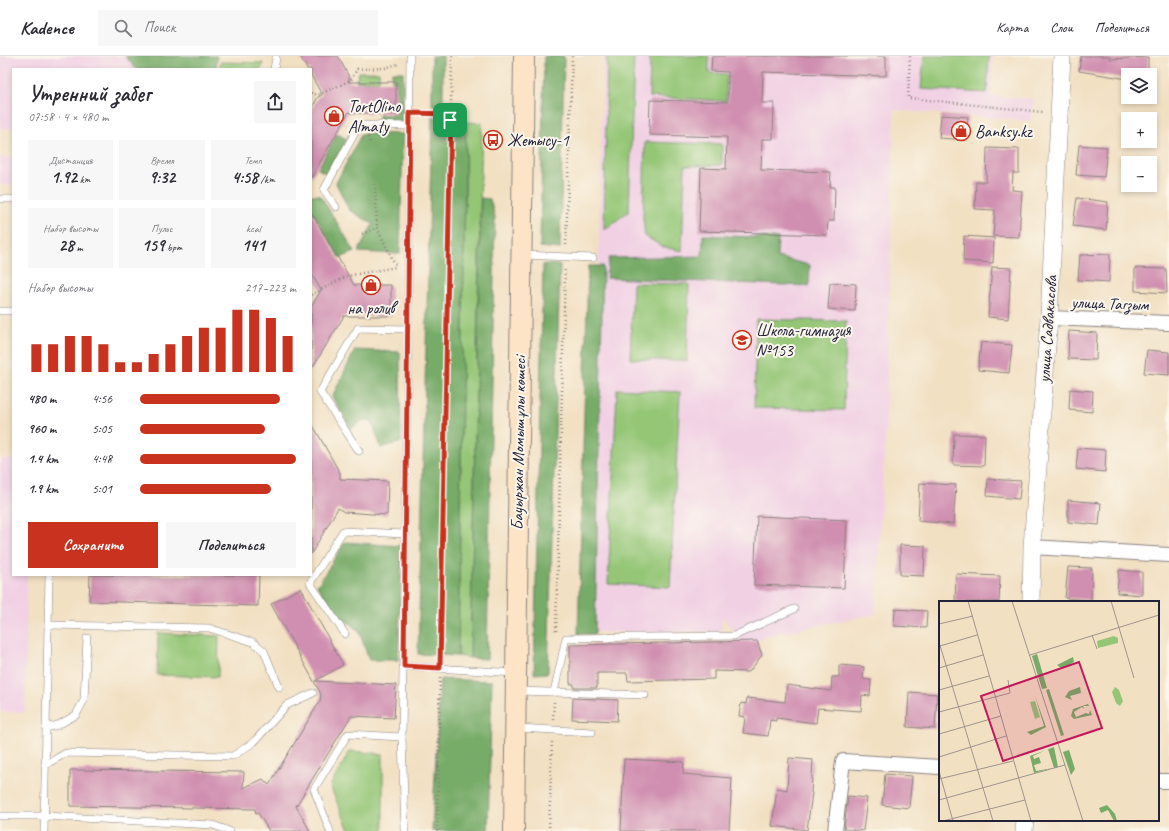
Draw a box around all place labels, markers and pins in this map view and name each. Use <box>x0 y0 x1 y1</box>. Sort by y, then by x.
place label: TortOlino Almaty <box>348 96 401 137</box>
pin <box>433 103 467 137</box>
shop icon: TortOlino Almaty <box>323 105 345 127</box>
shop icon: Banksy.kz <box>950 120 972 142</box>
place label: Banksy.kz <box>975 121 1033 142</box>
bus stop icon: Жетысу-1 <box>482 129 504 151</box>
place label: Жетысу-1 <box>507 130 570 151</box>
shop icon: на ролив <box>360 274 382 296</box>
place label: на ролив <box>347 298 399 319</box>
place label: Школа-гимназия №153 <box>756 320 852 361</box>
school or university icon: Школа-гимназия №153 <box>731 329 753 351</box>

